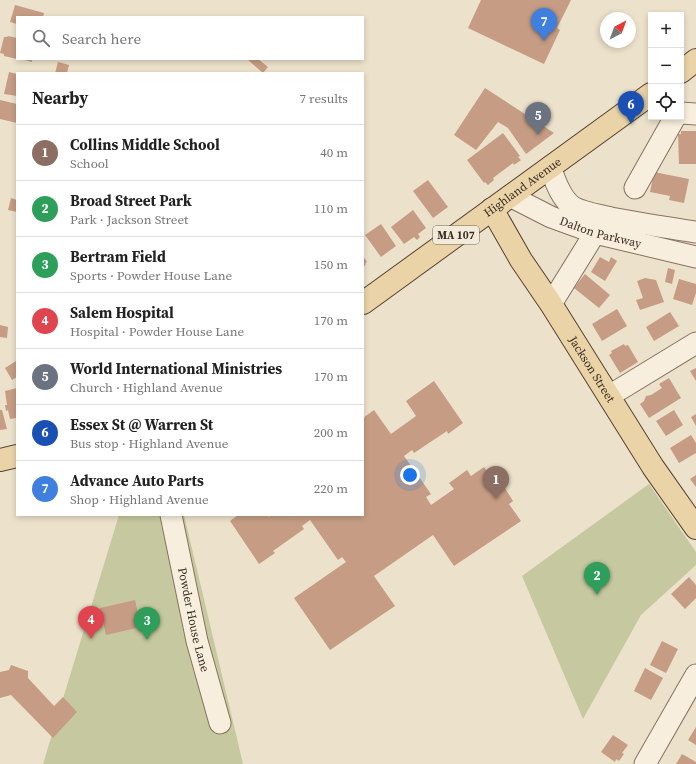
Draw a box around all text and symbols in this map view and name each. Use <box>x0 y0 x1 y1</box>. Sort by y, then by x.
pin: 7 <box>531 8 557 41</box>
north arrow <box>600 12 636 48</box>
map controls <box>648 12 684 120</box>
button: + <box>648 12 684 48</box>
search box <box>16 16 364 60</box>
icon: search <box>30 27 52 49</box>
text: Search here <box>62 28 141 49</box>
button: − <box>648 48 684 84</box>
button: locate <box>648 84 684 120</box>
text: Nearby <box>32 86 88 110</box>
text: 7 results <box>300 90 348 107</box>
pin: 6 <box>618 91 644 124</box>
pin: 5 <box>525 102 551 135</box>
text: Collins Middle School <box>70 134 220 155</box>
text: 1 <box>41 144 49 161</box>
text: 40 m <box>320 144 348 161</box>
street label: Highland Avenue <box>480 154 564 221</box>
text: School <box>70 155 109 172</box>
text: Broad Street Park <box>70 190 192 211</box>
text: 2 <box>41 200 49 217</box>
text: 110 m <box>314 200 348 217</box>
text: Park · Jackson Street <box>70 211 188 228</box>
street label: Dalton Parkway <box>557 213 644 252</box>
road number: MA 107 <box>433 226 479 244</box>
text: Bertram Field <box>70 246 166 267</box>
text: 3 <box>41 256 49 273</box>
text: 150 m <box>314 256 348 273</box>
text: Sports · Powder House Lane <box>70 267 232 284</box>
text: Salem Hospital <box>70 302 174 323</box>
text: 4 <box>41 312 49 329</box>
text: 170 m <box>314 312 348 329</box>
text: Hospital · Powder House Lane <box>70 323 244 340</box>
street label: Jackson Street <box>565 332 619 406</box>
text: World International Ministries <box>70 358 282 379</box>
text: 5 <box>41 368 49 385</box>
text: 170 m <box>314 368 348 385</box>
text: Church · Highland Avenue <box>70 379 223 396</box>
text: Essex St @ Warren St <box>70 414 213 435</box>
text: 6 <box>41 424 49 441</box>
text: 200 m <box>314 424 348 441</box>
text: Bus stop · Highland Avenue <box>70 435 228 452</box>
your location <box>400 465 420 485</box>
pin: 1 <box>483 466 509 499</box>
text: Advance Auto Parts <box>70 470 204 491</box>
text: 7 <box>41 480 49 497</box>
text: 220 m <box>314 480 348 497</box>
text: Shop · Highland Avenue <box>70 491 209 508</box>
pin: 2 <box>584 562 610 595</box>
street label: Powder House Lane <box>174 566 213 674</box>
pin: 4 <box>78 606 104 639</box>
pin: 3 <box>134 607 160 640</box>

